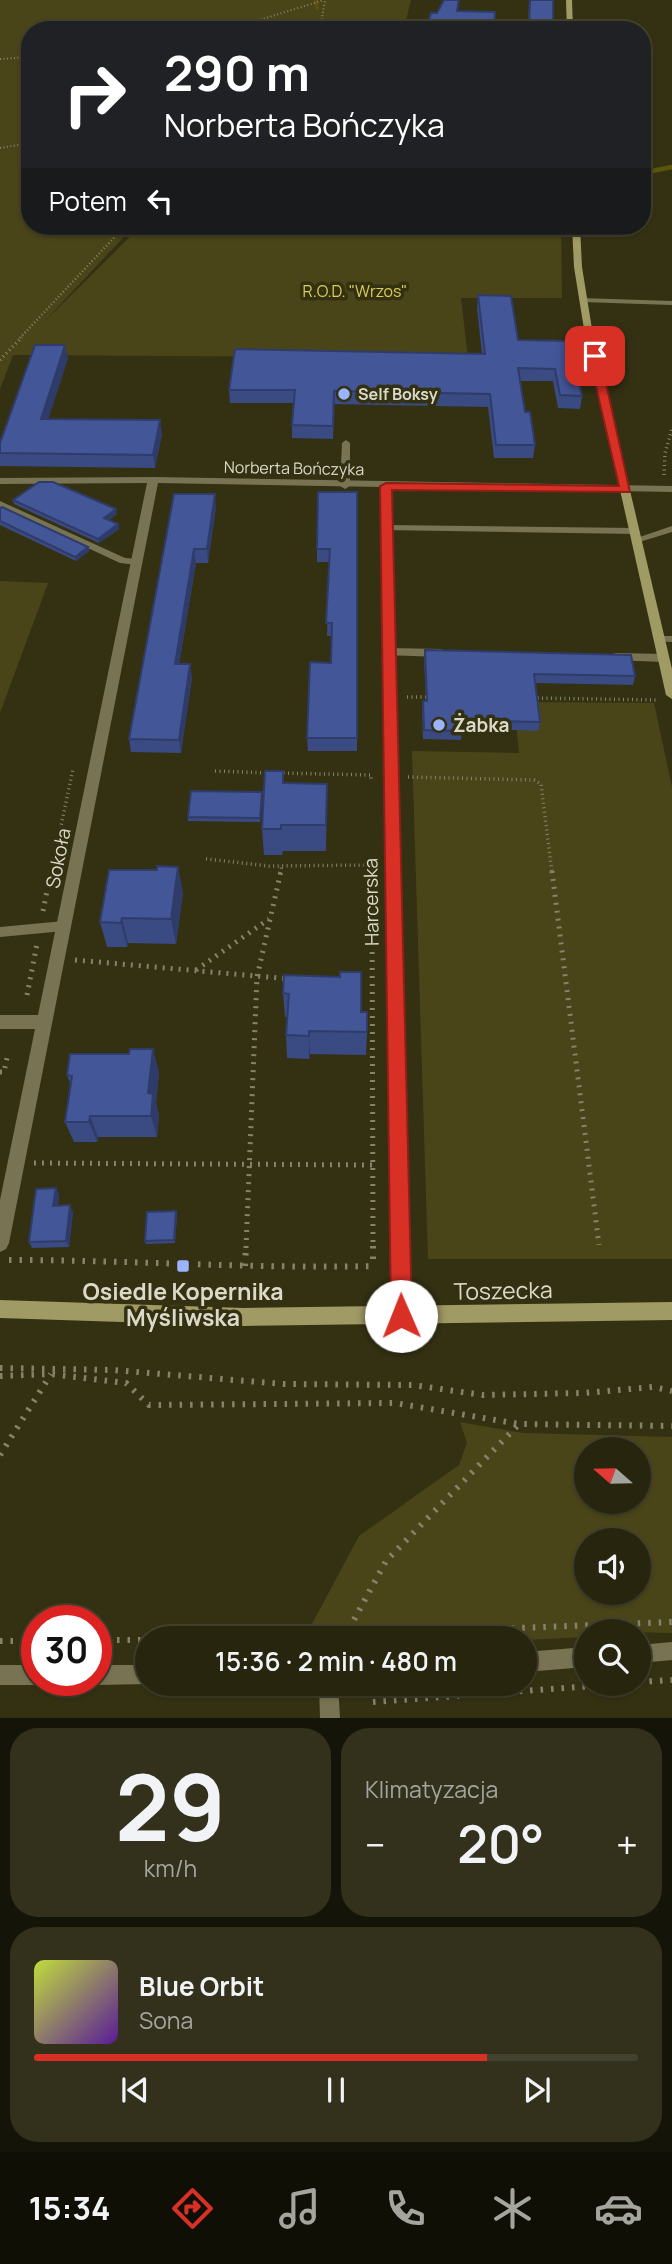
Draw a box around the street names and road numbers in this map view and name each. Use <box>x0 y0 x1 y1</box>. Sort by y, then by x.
street label: Norberta Bończyka <box>224 456 364 480</box>
street label: Sokoła <box>39 826 77 890</box>
street label: Harcerska <box>357 858 385 946</box>
street label: Toszecka <box>453 1273 553 1307</box>

